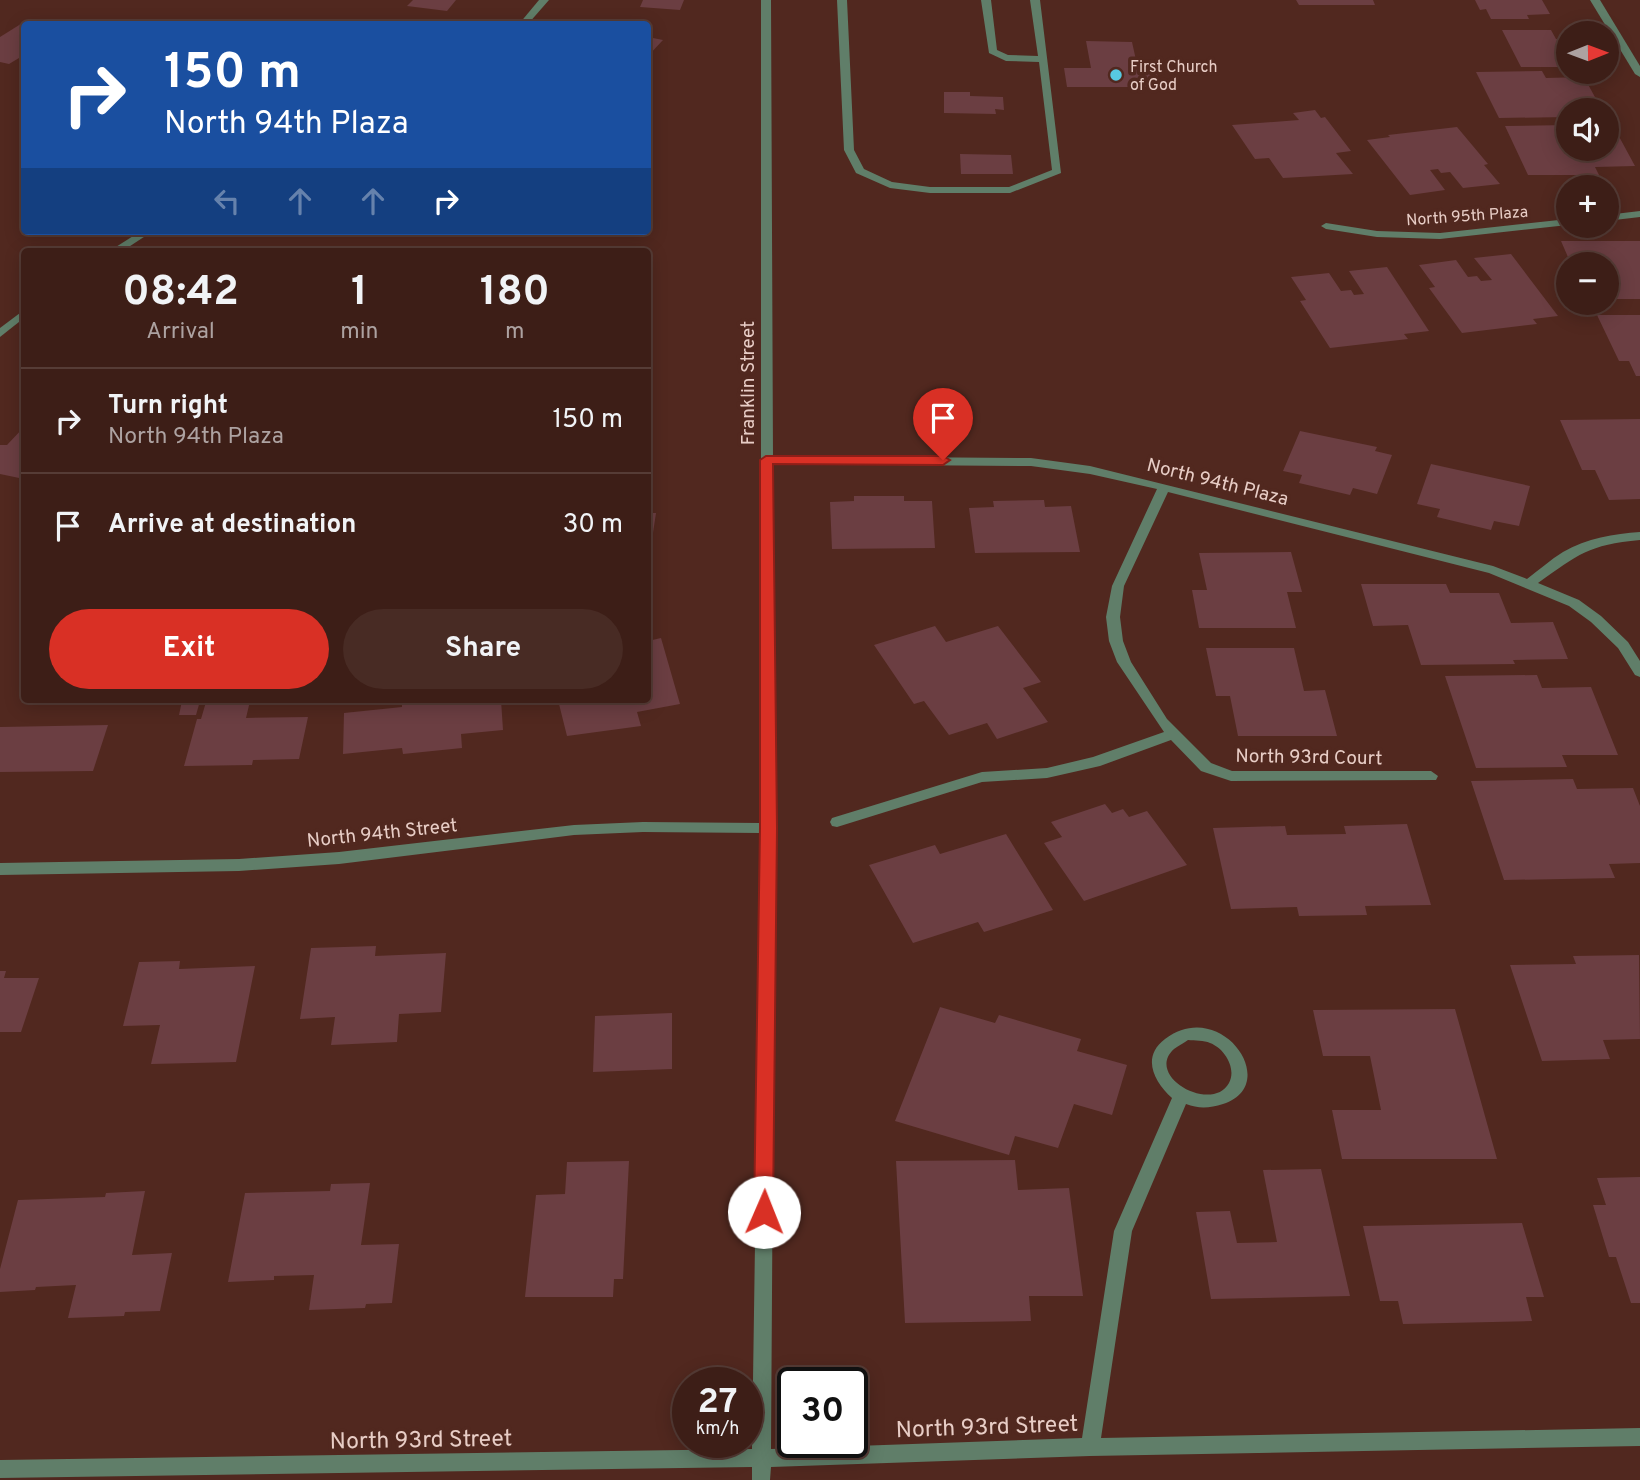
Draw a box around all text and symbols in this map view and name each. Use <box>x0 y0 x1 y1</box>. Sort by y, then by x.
north arrow <box>1556 21 1619 84</box>
map controls <box>1556 21 1619 315</box>
text: 150 m <box>164 44 301 106</box>
icon: right <box>49 49 140 140</box>
place label: First Church of God <box>1130 58 1218 96</box>
marker: First Church of God <box>1108 67 1124 83</box>
button: sound <box>1556 98 1619 161</box>
text: North 94th Plaza <box>164 105 409 145</box>
button: + <box>1556 175 1619 238</box>
icon: left <box>208 182 246 220</box>
icon: ahead <box>281 182 319 220</box>
icon: ahead <box>354 182 392 220</box>
icon: right <box>427 182 465 220</box>
street label: North 95th Plaza <box>1405 203 1529 231</box>
button: − <box>1556 252 1619 315</box>
text: 08:42 <box>122 267 239 320</box>
text: 1 <box>351 267 368 320</box>
text: 180 <box>480 267 550 320</box>
text: Arrival <box>146 318 215 347</box>
text: min <box>340 318 378 347</box>
text: m <box>505 318 524 347</box>
street label: Franklin Street <box>737 321 761 445</box>
pin <box>913 388 973 460</box>
text: Turn right <box>108 390 228 423</box>
icon: arrive <box>924 399 962 437</box>
icon: right <box>49 402 87 440</box>
text: 150 m <box>552 404 623 437</box>
text: North 94th Plaza <box>108 423 284 452</box>
street label: North 94th Plaza <box>1144 454 1291 512</box>
icon: arrive <box>49 507 87 545</box>
text: Arrive at destination <box>108 509 356 542</box>
text: 30 m <box>563 509 623 542</box>
button: Exit <box>49 609 329 689</box>
button: Share <box>343 609 623 689</box>
street label: North 93rd Court <box>1235 745 1383 771</box>
street label: North 94th Street <box>306 814 459 854</box>
position arrow <box>727 1175 801 1249</box>
speed limit sign: 30 <box>777 1367 868 1458</box>
text: 27 <box>698 1381 737 1425</box>
street label: North 93rd Street <box>895 1411 1079 1446</box>
text: km/h <box>696 1418 739 1441</box>
street label: North 93rd Street <box>330 1425 513 1458</box>

